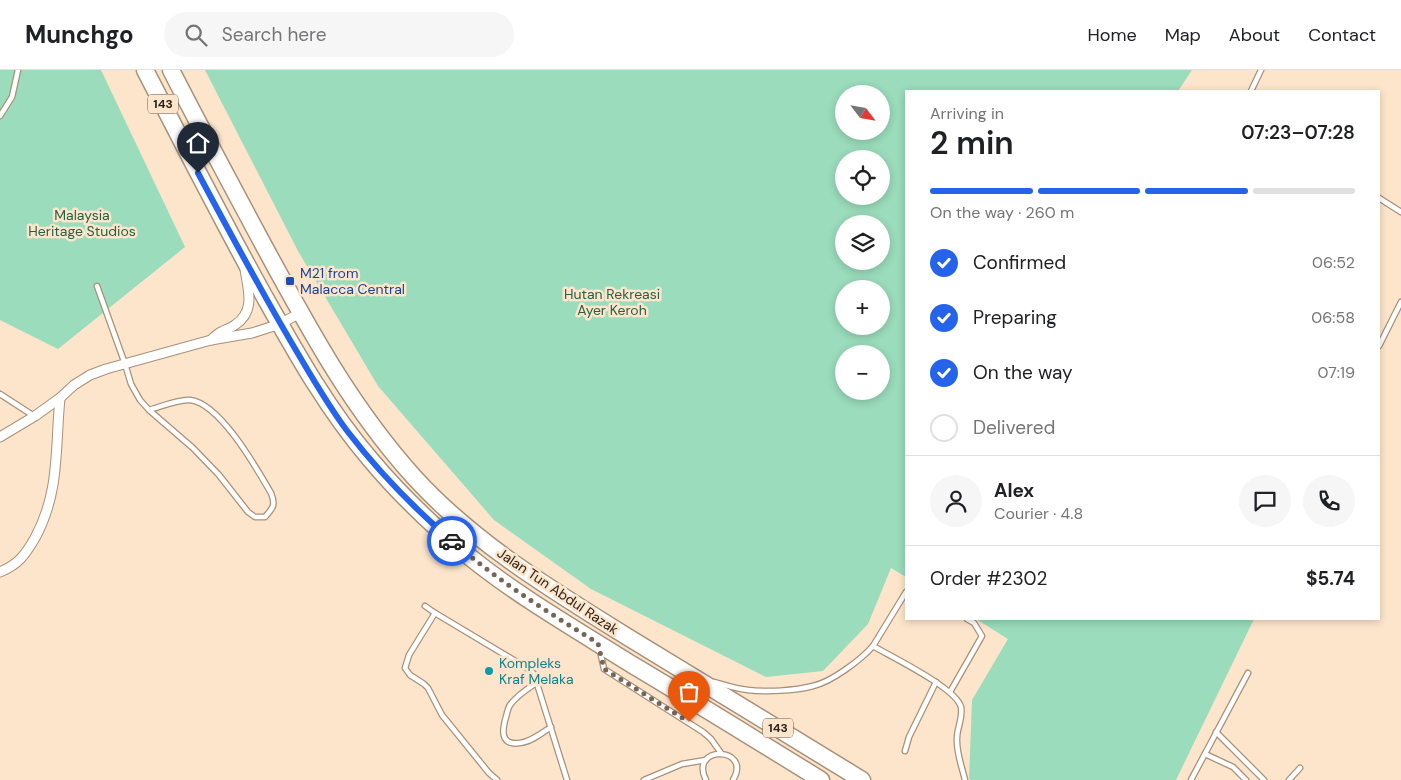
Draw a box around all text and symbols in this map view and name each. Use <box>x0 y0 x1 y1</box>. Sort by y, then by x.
search box <box>164 12 514 57</box>
text: Munchgo <box>25 19 134 50</box>
icon: search <box>182 21 210 49</box>
text: Search here <box>222 22 327 47</box>
text: Home <box>1087 23 1137 47</box>
text: Map <box>1165 23 1201 47</box>
text: About <box>1229 23 1280 47</box>
text: Contact <box>1308 23 1376 47</box>
north arrow <box>835 85 890 140</box>
map controls <box>835 85 890 400</box>
road number: 143 <box>148 94 178 114</box>
text: Arriving in <box>930 103 1004 124</box>
text: 07:23–07:28 <box>1241 120 1355 145</box>
pin <box>177 122 219 173</box>
text: 2 min <box>930 122 1014 164</box>
icon: home <box>184 129 212 157</box>
button: locate <box>835 150 890 205</box>
text: On the way · 260 m <box>930 202 1074 223</box>
park label: Malaysia Heritage Studios <box>28 206 136 240</box>
button: layers <box>835 215 890 270</box>
icon: check <box>930 249 958 277</box>
text: Confirmed <box>973 250 1066 275</box>
text: 06:52 <box>1312 252 1355 273</box>
place label: M21 from Malacca Central <box>300 264 405 298</box>
marker: M21 from Malacca Central <box>284 275 296 287</box>
button: + <box>835 280 890 335</box>
park label: Hutan Rekreasi Ayer Keroh <box>564 285 660 319</box>
icon: check <box>930 304 958 332</box>
text: Preparing <box>973 305 1057 330</box>
text: 06:58 <box>1311 307 1355 328</box>
button: − <box>835 345 890 400</box>
icon: check <box>930 359 958 387</box>
text: On the way <box>973 360 1073 385</box>
text: 07:19 <box>1317 362 1355 383</box>
text: Delivered <box>973 415 1055 440</box>
button: person <box>930 475 982 527</box>
button: chat <box>1239 475 1291 527</box>
button: phone <box>1303 475 1355 527</box>
text: Alex <box>994 478 1034 503</box>
text: Courier · 4.8 <box>994 503 1083 524</box>
courier <box>427 516 477 566</box>
icon: car <box>438 527 466 555</box>
street label: Jalan Tun Abdul Razak <box>494 544 622 638</box>
text: Order #2302 <box>930 566 1047 591</box>
text: $5.74 <box>1306 566 1355 591</box>
place label: Kompleks Kraf Melaka <box>499 654 574 688</box>
marker: Kompleks Kraf Melaka <box>483 665 495 677</box>
pin <box>668 671 710 722</box>
icon: bag <box>675 678 703 706</box>
road number: 143 <box>763 718 793 738</box>

